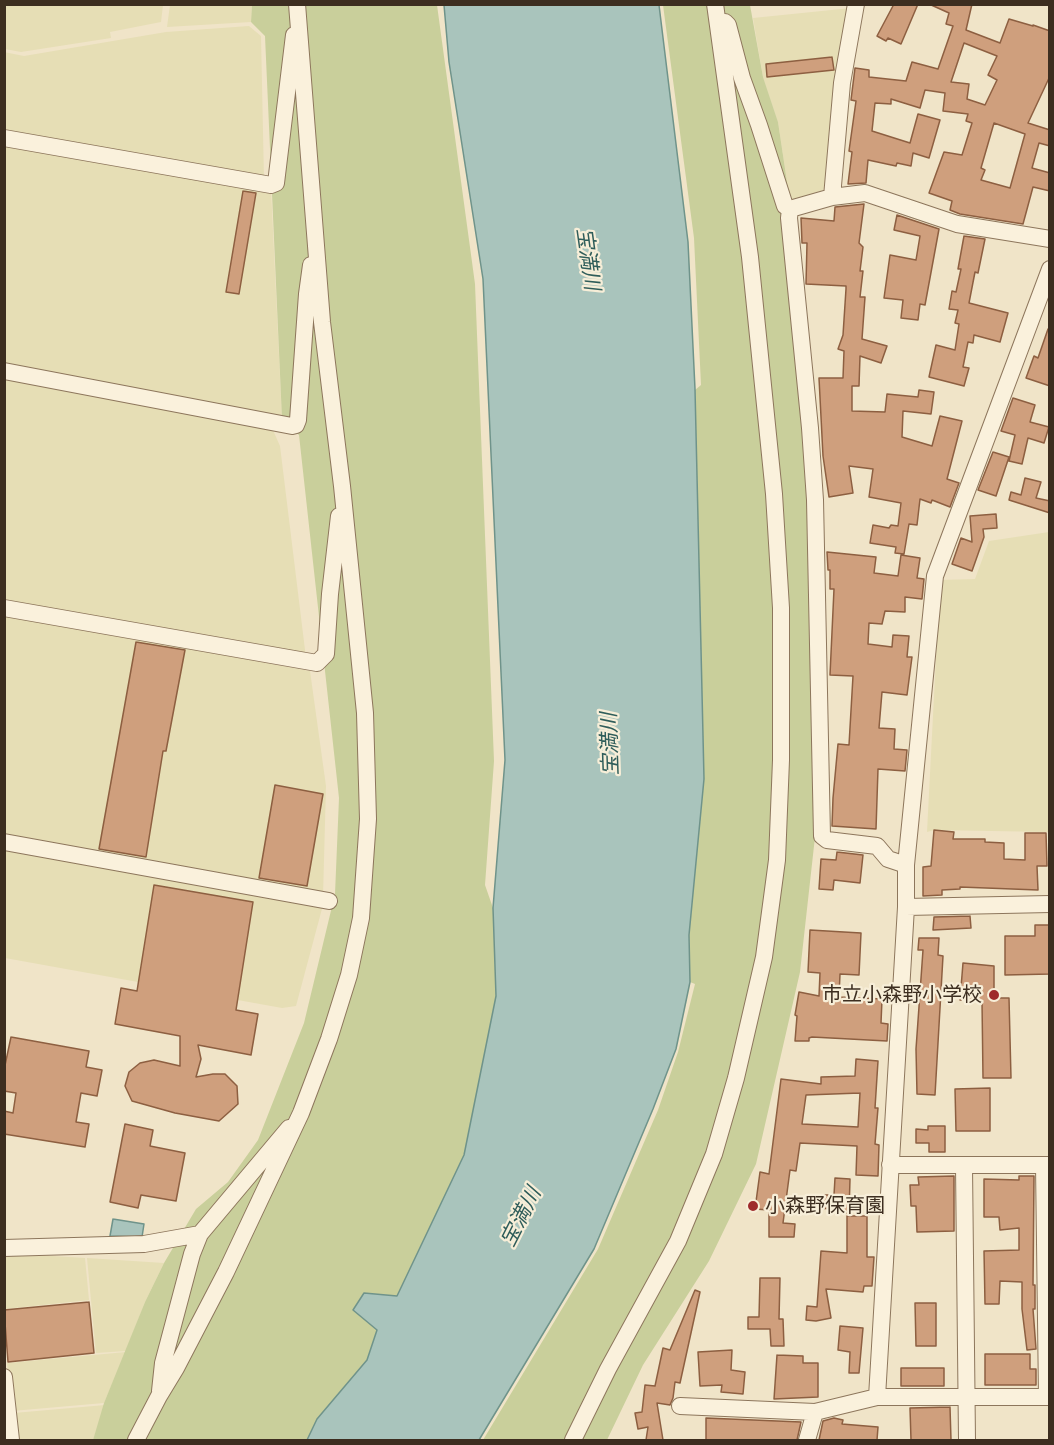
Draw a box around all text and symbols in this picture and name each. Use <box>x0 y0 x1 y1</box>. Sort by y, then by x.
water label: 宝満川 <box>571 226 605 292</box>
water label: 宝満川 <box>596 712 624 776</box>
place label: 市立小森野小学校 <box>822 983 982 1007</box>
marker: 市立小森野小学校 <box>987 988 1001 1002</box>
water label: 宝満川 <box>495 1183 547 1251</box>
place label: 小森野保育園 <box>765 1194 885 1218</box>
marker: 小森野保育園 <box>746 1199 760 1213</box>

